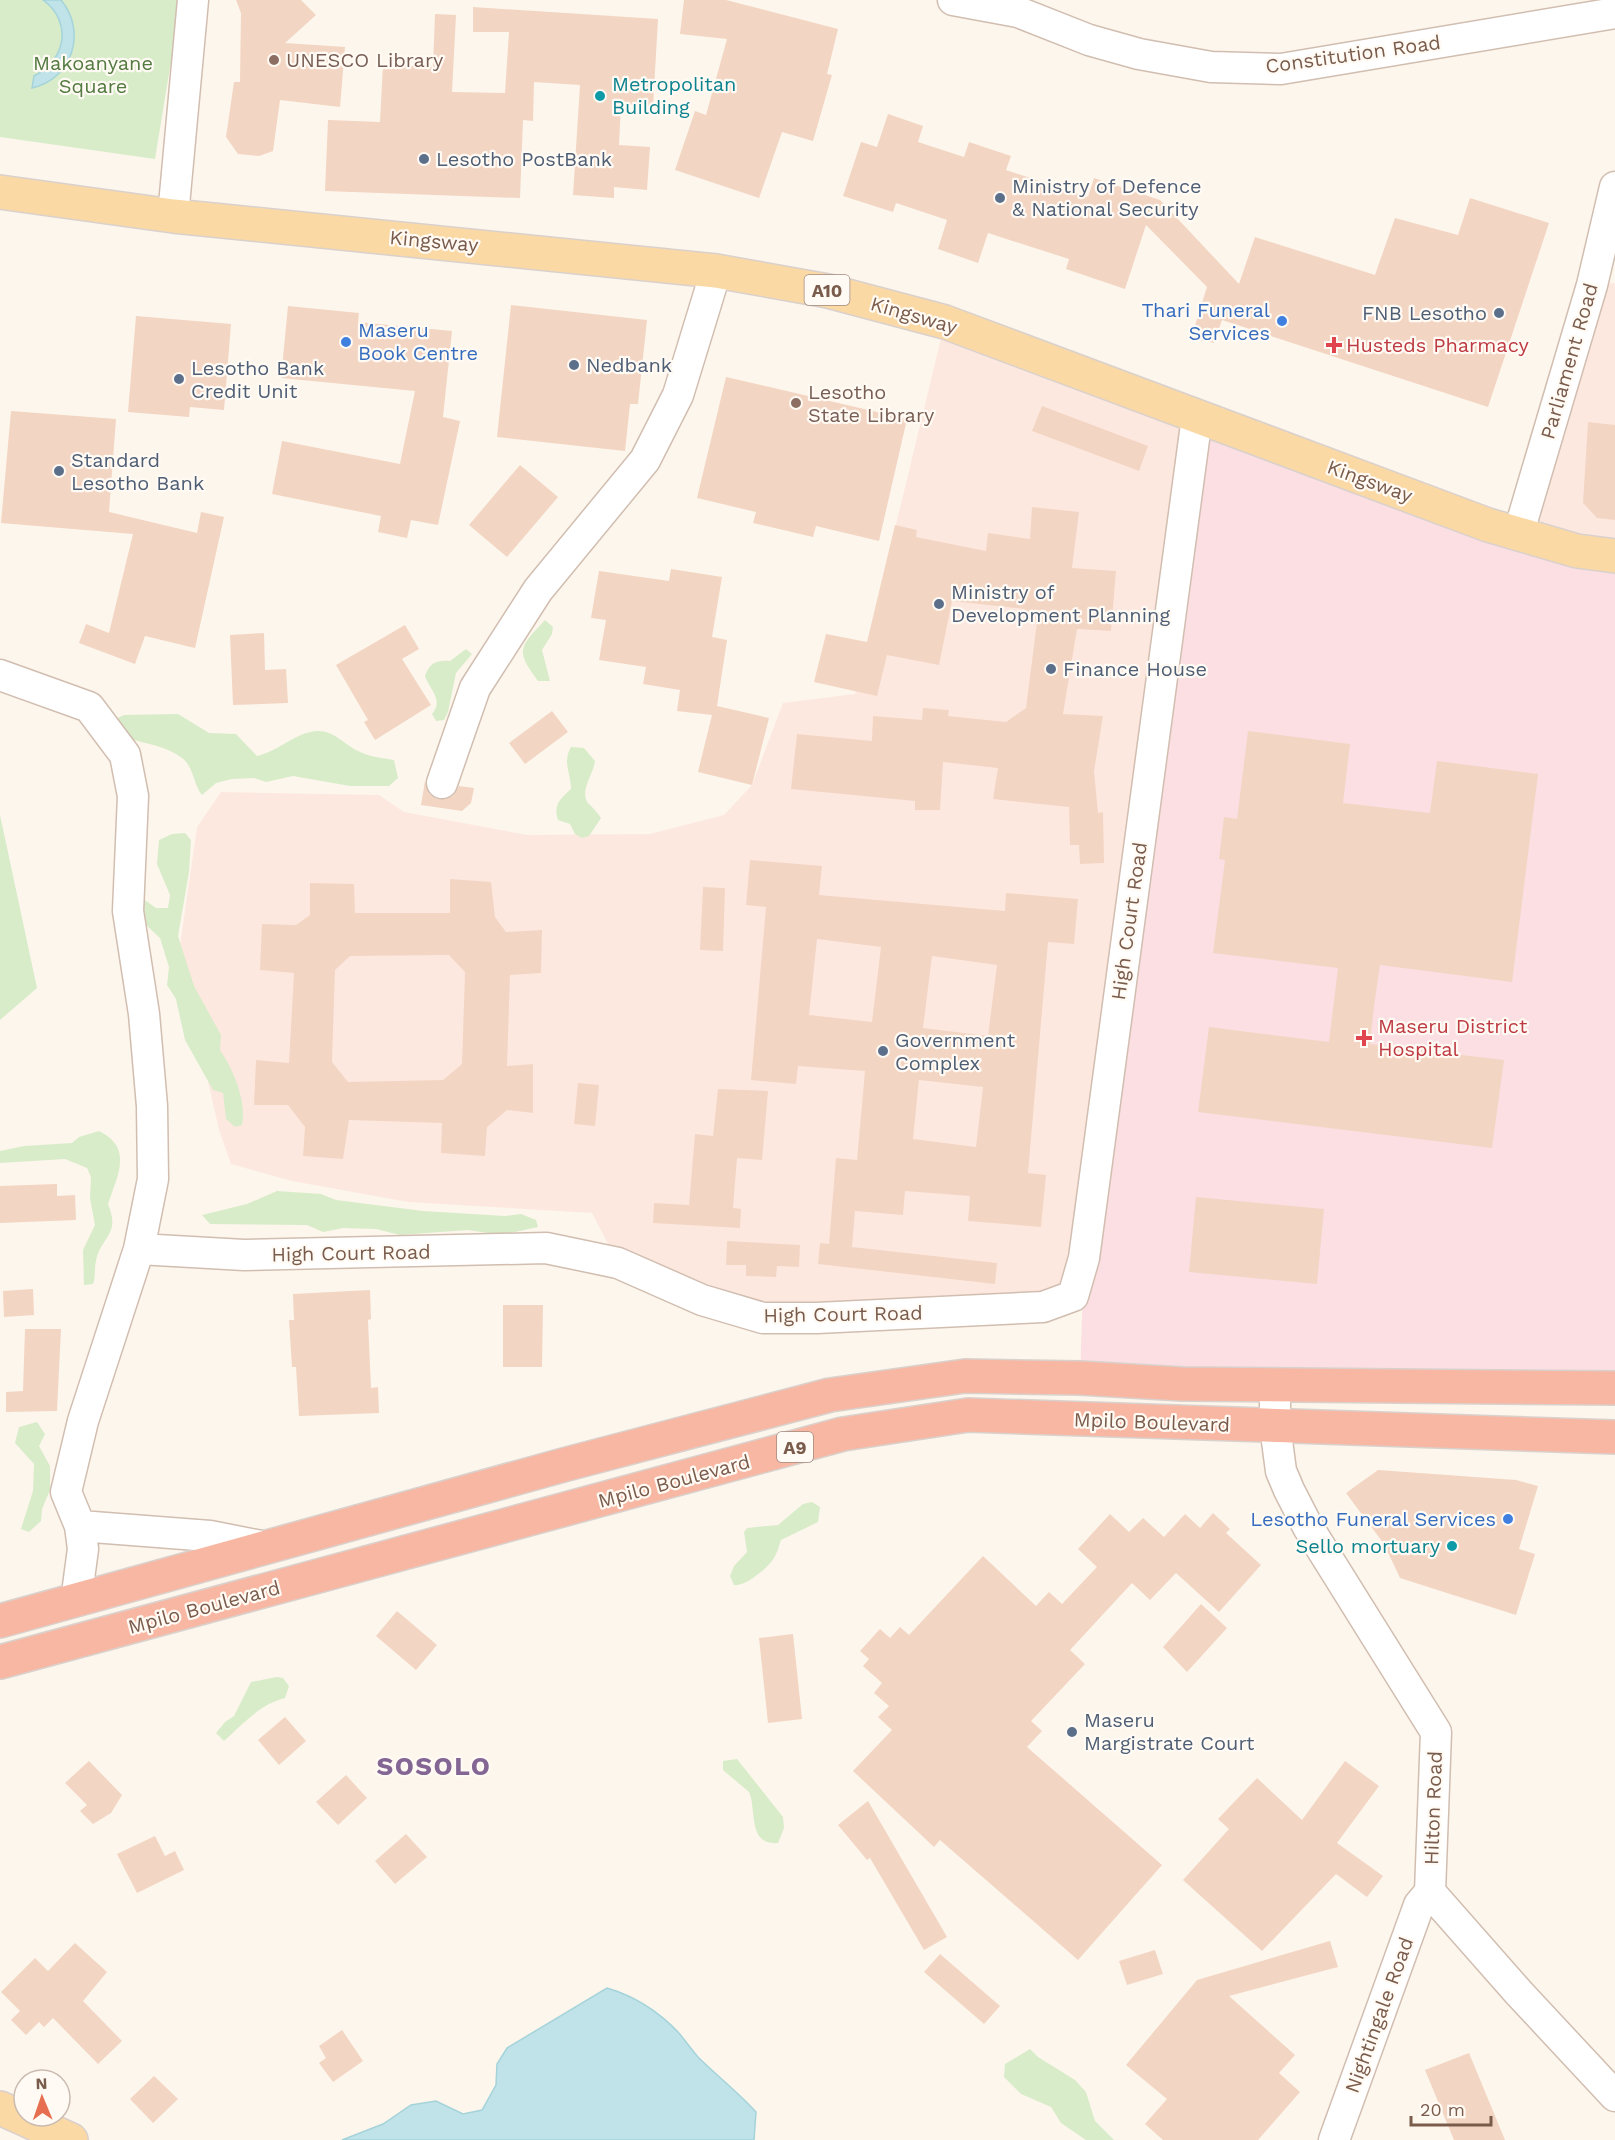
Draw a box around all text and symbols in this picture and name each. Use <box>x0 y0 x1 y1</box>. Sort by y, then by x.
street label: Constitution Road <box>1264 30 1442 78</box>
place label: UNESCO Library <box>286 48 444 72</box>
park label: Makoanyane Square <box>33 51 153 98</box>
marker: UNESCO Library <box>267 53 281 67</box>
place label: Metropolitan Building <box>612 72 736 119</box>
marker: Metropolitan Building <box>593 89 607 103</box>
place label: Lesotho PostBank <box>436 147 612 171</box>
marker: Lesotho PostBank <box>417 152 431 166</box>
place label: Ministry of Defence & National Security <box>1012 174 1202 221</box>
marker: Ministry of Defence & National Security <box>993 191 1007 205</box>
street label: Kingsway <box>389 225 480 257</box>
road number: A10 <box>804 275 850 305</box>
street label: Parliament Road <box>1535 280 1603 442</box>
street label: Kingsway <box>868 291 961 339</box>
place label: Thari Funeral Services <box>1141 298 1270 345</box>
place label: FNB Lesotho <box>1362 301 1487 325</box>
marker: FNB Lesotho <box>1492 306 1506 320</box>
marker: Thari Funeral Services <box>1275 314 1289 328</box>
place label: Maseru Book Centre <box>358 318 478 365</box>
place label: Husteds Pharmacy <box>1346 333 1529 357</box>
marker: Maseru Book Centre <box>339 335 353 349</box>
marker: Husteds Pharmacy <box>1327 338 1341 352</box>
place label: Nedbank <box>586 353 672 377</box>
place label: Lesotho Bank Credit Unit <box>191 356 324 403</box>
marker: Nedbank <box>567 358 581 372</box>
marker: Lesotho Bank Credit Unit <box>172 372 186 386</box>
place label: Lesotho State Library <box>808 380 935 427</box>
marker: Lesotho State Library <box>789 396 803 410</box>
place label: Standard Lesotho Bank <box>71 448 204 495</box>
street label: Kingsway <box>1324 455 1417 508</box>
marker: Standard Lesotho Bank <box>52 464 66 478</box>
place label: Ministry of Development Planning <box>951 580 1170 627</box>
marker: Ministry of Development Planning <box>932 597 946 611</box>
place label: Finance House <box>1063 657 1207 681</box>
marker: Finance House <box>1044 662 1058 676</box>
street label: High Court Road <box>1106 840 1152 1002</box>
place label: Maseru District Hospital <box>1378 1014 1528 1061</box>
place label: Government Complex <box>895 1028 1016 1075</box>
marker: Maseru District Hospital <box>1355 1029 1373 1047</box>
marker: Government Complex <box>876 1044 890 1058</box>
street label: High Court Road <box>271 1240 431 1266</box>
street label: High Court Road <box>763 1301 923 1327</box>
street label: Mpilo Boulevard <box>1073 1407 1231 1437</box>
road number: A9 <box>777 1432 813 1462</box>
street label: Mpilo Boulevard <box>595 1449 753 1513</box>
place label: Lesotho Funeral Services <box>1250 1507 1496 1531</box>
marker: Lesotho Funeral Services <box>1501 1512 1515 1526</box>
place label: Sello mortuary <box>1295 1534 1441 1558</box>
marker: Sello mortuary <box>1445 1539 1459 1553</box>
street label: Mpilo Boulevard <box>125 1575 283 1639</box>
place label: Maseru Margistrate Court <box>1084 1708 1255 1755</box>
marker: Maseru Margistrate Court <box>1065 1725 1079 1739</box>
district label: SOSOLO <box>377 1751 491 1781</box>
street label: Hilton Road <box>1419 1751 1447 1865</box>
street label: Nightingale Road <box>1340 1934 1418 2096</box>
north arrow <box>12 2068 72 2128</box>
text: N <box>35 2074 48 2093</box>
scale bar <box>1411 2089 1490 2127</box>
text: 20 m <box>1420 2099 1465 2120</box>

